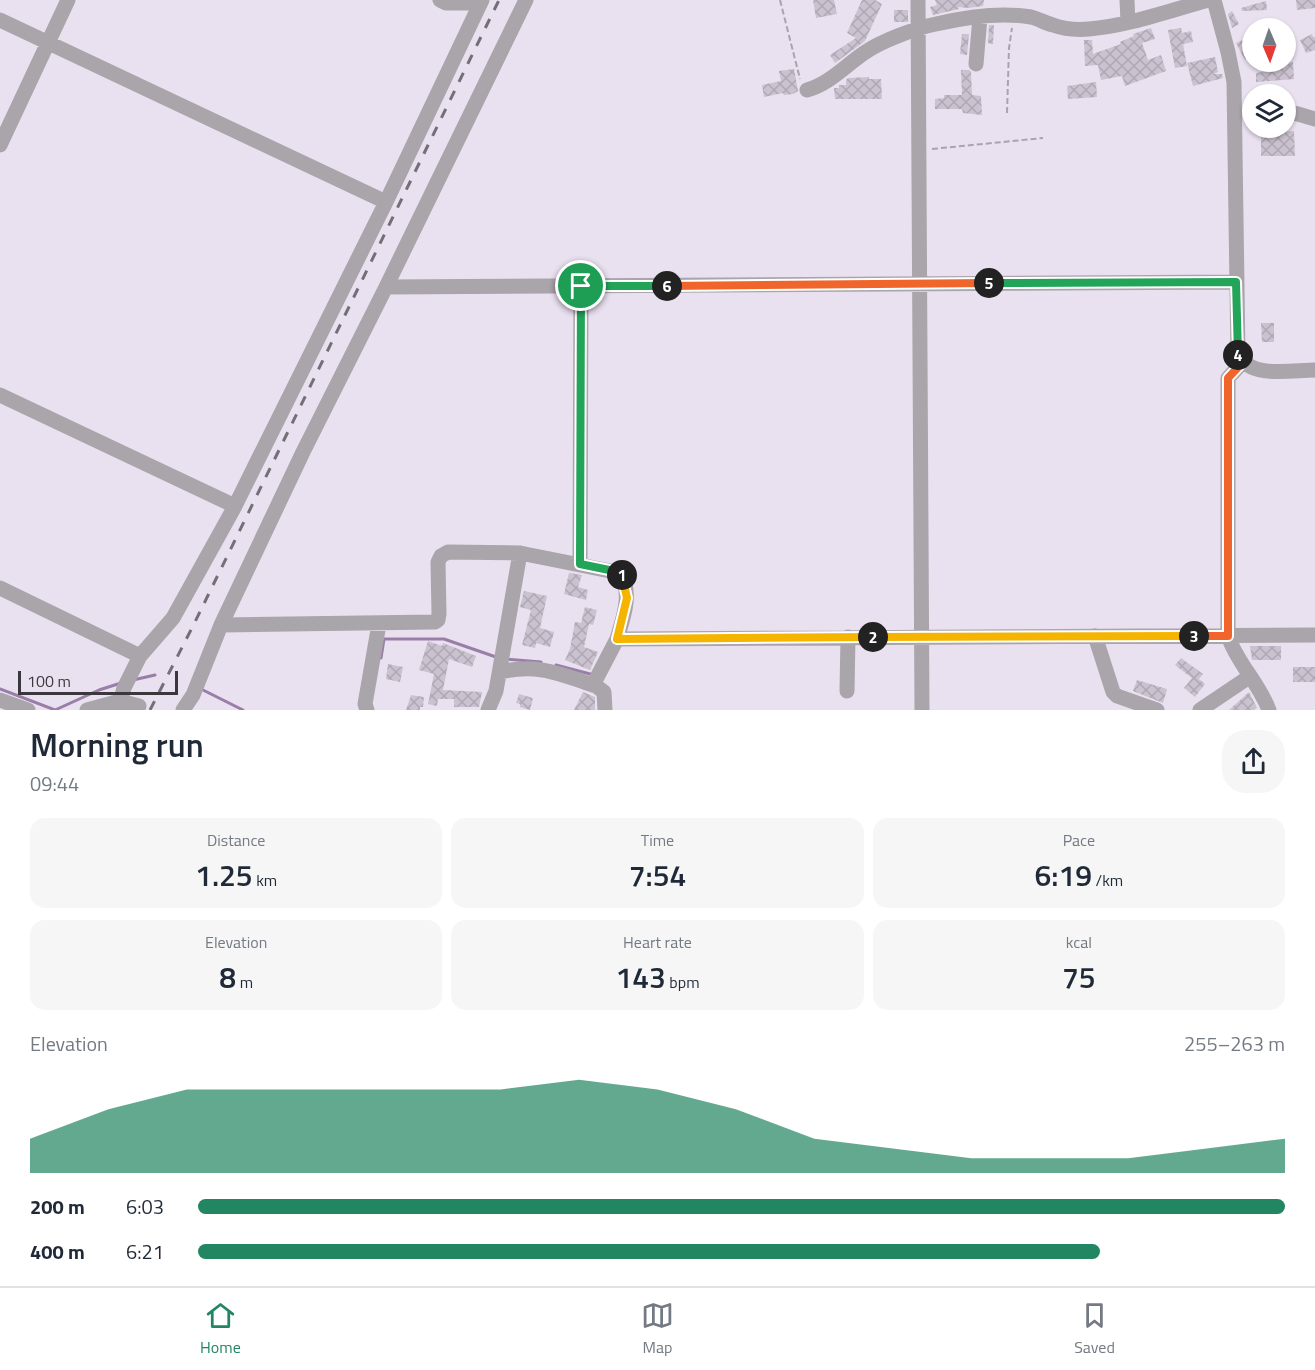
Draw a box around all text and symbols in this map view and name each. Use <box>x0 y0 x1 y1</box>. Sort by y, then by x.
north arrow <box>1242 18 1296 72</box>
map controls <box>1242 18 1296 138</box>
button: layers <box>1242 84 1296 138</box>
pin <box>555 260 606 311</box>
pin: 5 <box>974 268 1004 298</box>
icon: arrive <box>564 269 597 302</box>
pin: 6 <box>652 271 682 301</box>
text: 5 <box>985 271 993 295</box>
text: 6 <box>663 274 671 298</box>
pin: 4 <box>1223 340 1253 370</box>
text: 4 <box>1234 343 1242 367</box>
pin: 1 <box>607 560 637 590</box>
text: 1 <box>618 563 626 587</box>
pin: 3 <box>1179 621 1209 651</box>
pin: 2 <box>858 622 888 652</box>
text: 3 <box>1190 624 1198 648</box>
text: 2 <box>869 625 877 649</box>
scale bar <box>18 668 178 696</box>
text: 100 m <box>27 669 71 693</box>
text: Morning run <box>30 720 204 770</box>
button: share <box>1222 730 1285 793</box>
text: 09:44 <box>30 768 79 799</box>
text: Distance <box>207 828 265 852</box>
text: Time <box>641 828 674 852</box>
text: Pace <box>1063 828 1095 852</box>
text: 1.25 <box>195 852 253 898</box>
text: 7:54 <box>629 852 686 898</box>
text: 6:19 <box>1034 852 1092 898</box>
text: km <box>253 868 277 892</box>
text: /km <box>1092 868 1123 892</box>
text: Elevation <box>205 930 267 954</box>
text: Heart rate <box>623 930 692 954</box>
text: kcal <box>1066 930 1092 954</box>
text: 8 <box>219 954 236 1000</box>
text: 143 <box>615 954 666 1000</box>
text: 75 <box>1062 954 1096 1000</box>
text: m <box>236 970 253 994</box>
text: bpm <box>666 970 700 994</box>
text: Elevation <box>30 1028 108 1059</box>
text: 255–263 m <box>1184 1028 1285 1059</box>
text: 200 m <box>30 1191 85 1222</box>
text: 6:03 <box>126 1191 164 1222</box>
text: 400 m <box>30 1236 85 1267</box>
text: 6:21 <box>126 1236 164 1267</box>
tab: Home <box>200 1299 241 1359</box>
tab: Map <box>641 1299 674 1359</box>
tab: Saved <box>1074 1299 1115 1359</box>

